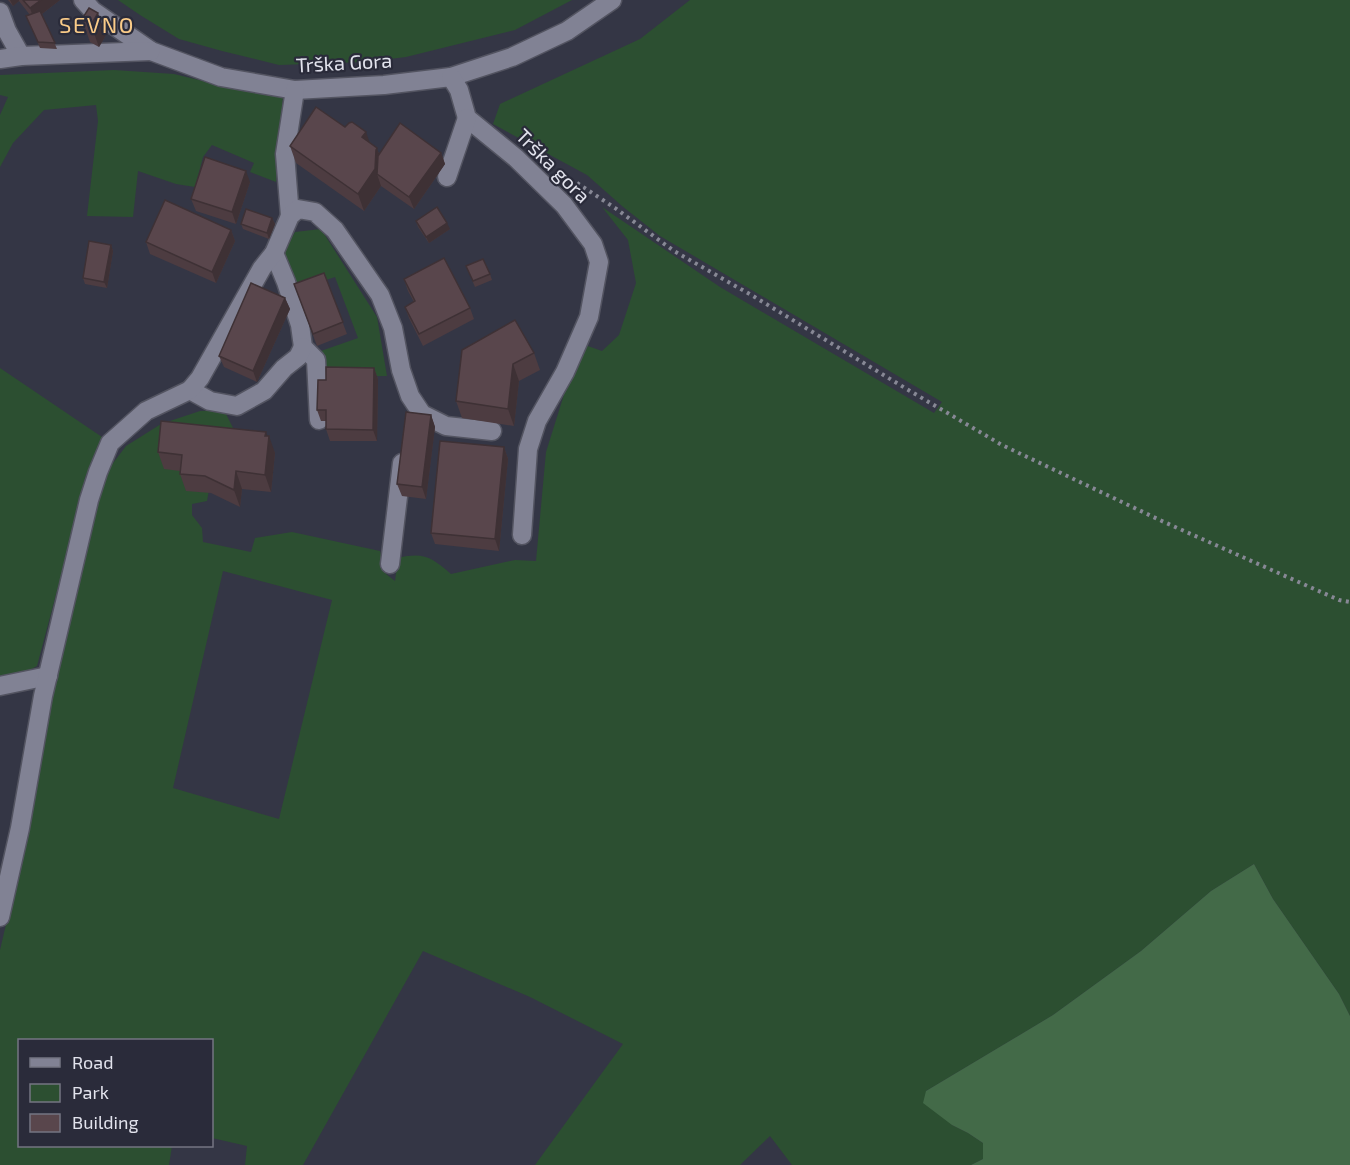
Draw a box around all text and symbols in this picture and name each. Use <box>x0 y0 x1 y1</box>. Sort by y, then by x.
district label: SEVNO <box>59 11 135 37</box>
street label: Trška Gora <box>295 47 393 77</box>
street label: Trška gora <box>512 123 596 207</box>
legend <box>18 1039 213 1147</box>
text: Road <box>72 1051 113 1073</box>
text: Park <box>72 1081 109 1103</box>
text: Building <box>72 1111 139 1133</box>

